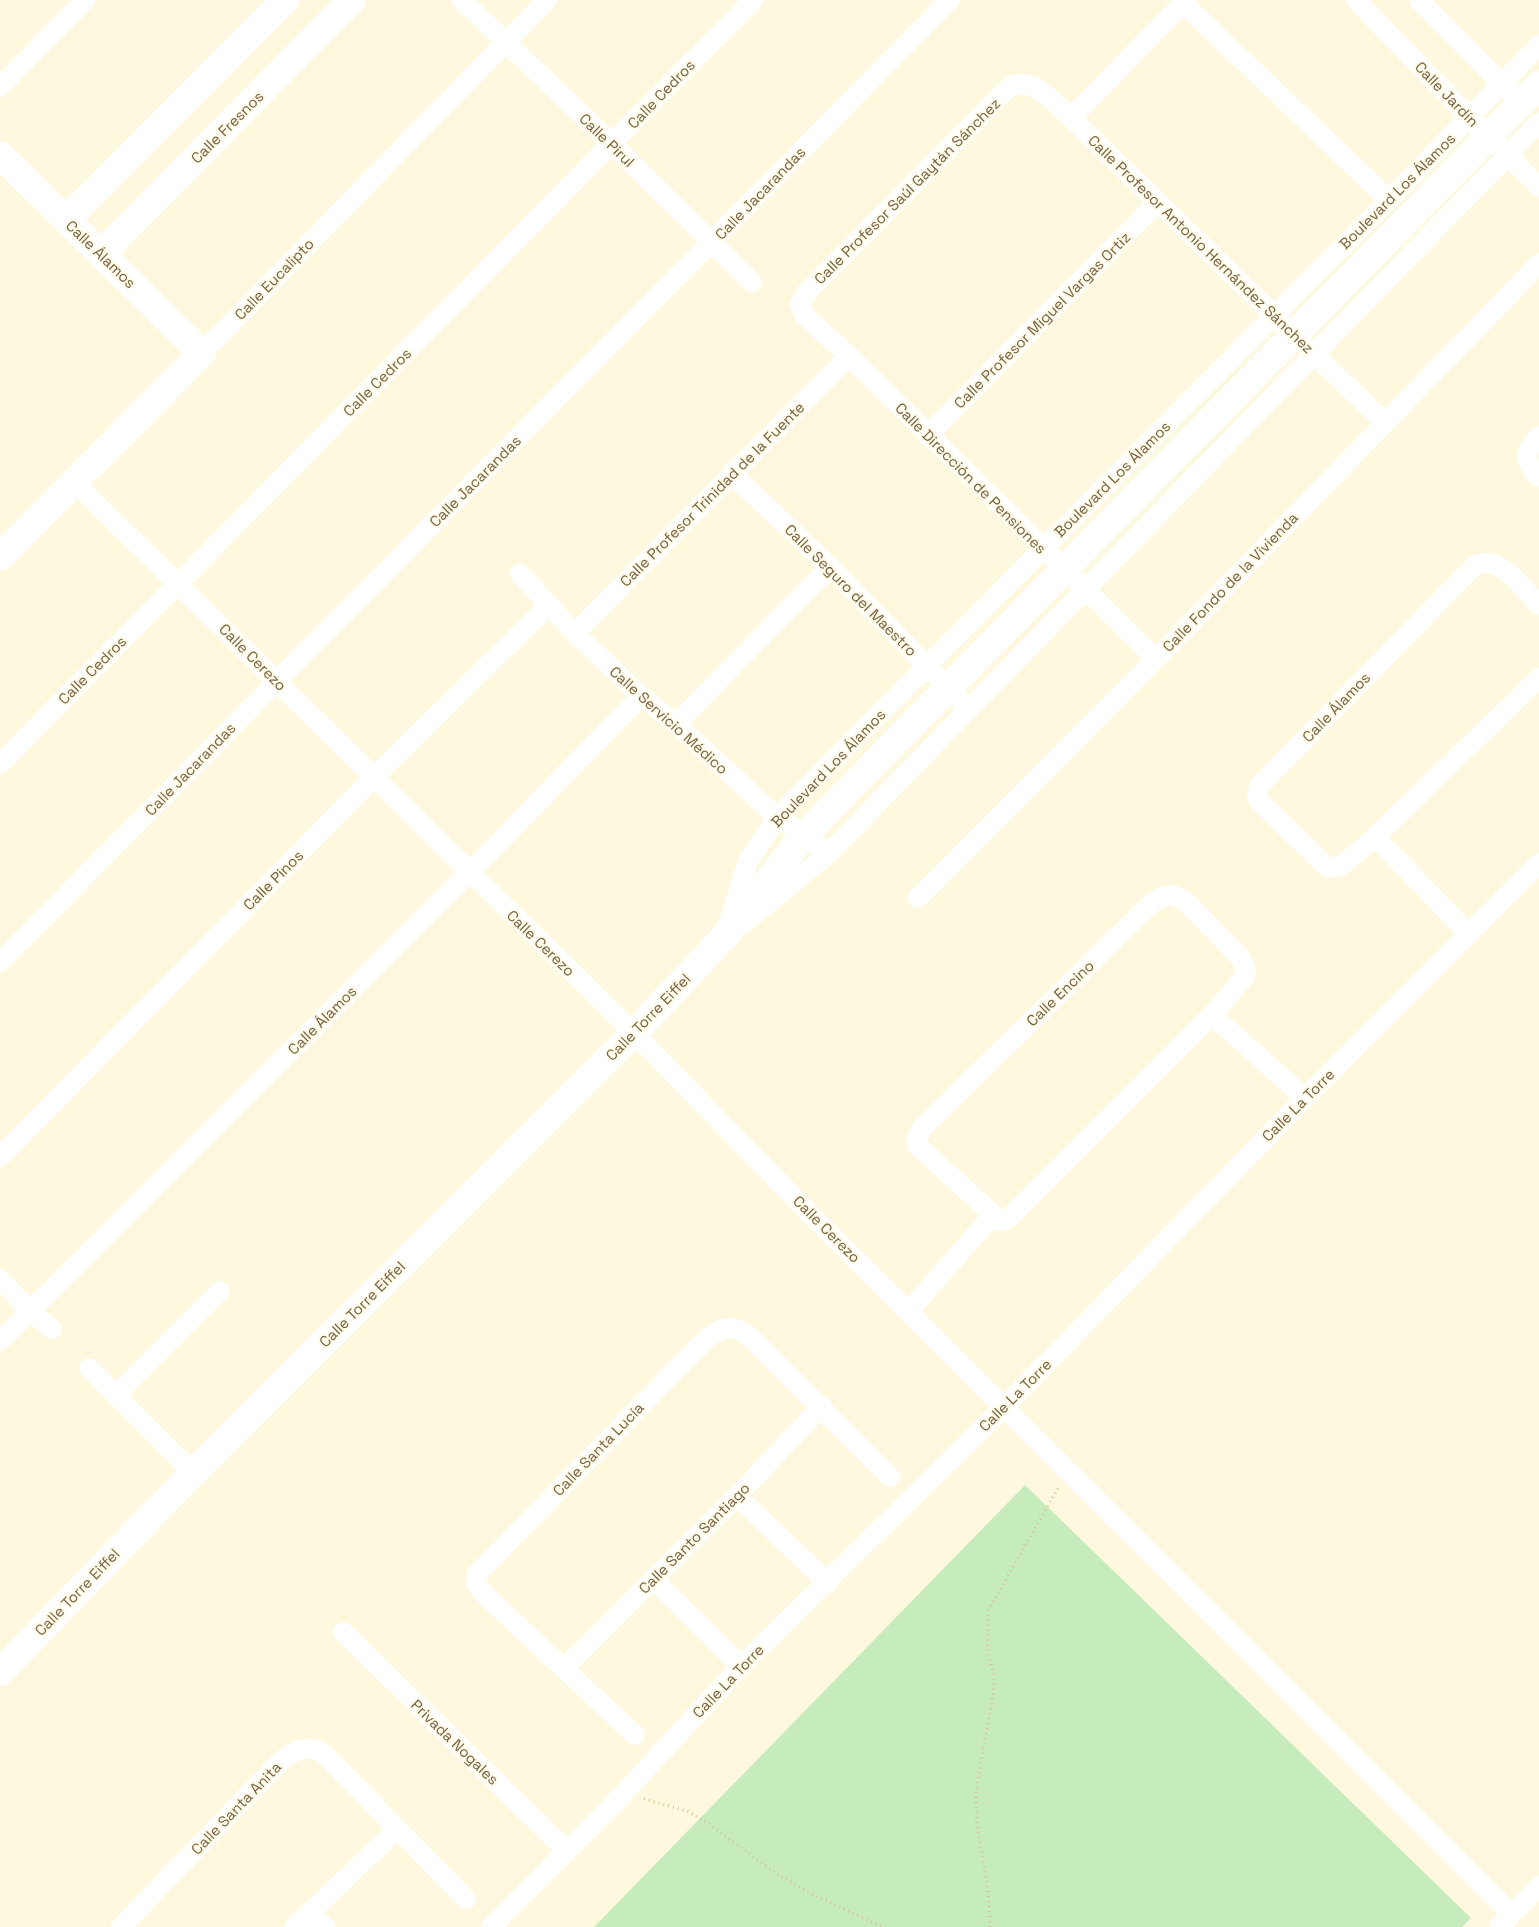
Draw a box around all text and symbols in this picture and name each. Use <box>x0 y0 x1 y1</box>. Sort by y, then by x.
street label: Calle Cedros <box>623 55 699 133</box>
street label: Calle Jardín <box>1411 57 1483 131</box>
street label: Calle Fresnos <box>187 87 267 167</box>
street label: Calle Profesor Saúl Gaytán Sánchez <box>810 94 1004 288</box>
street label: Calle Pirul <box>575 109 639 171</box>
street label: Boulevard Los Álamos <box>1335 129 1459 253</box>
street label: Calle Profesor Antonio Hernández Sánchez <box>1084 131 1318 357</box>
street label: Calle Jacarandas <box>711 142 809 244</box>
street label: Calle Álamos <box>62 216 140 292</box>
street label: Calle Profesor Miguel Vargas Ortiz <box>950 228 1134 412</box>
street label: Calle Eucalipto <box>230 234 318 324</box>
street label: Calle Cedros <box>339 344 415 420</box>
street label: Calle Profesor Trinidad de la Fuente <box>616 397 809 590</box>
street label: Calle Dirección de Pensiones <box>891 398 1051 558</box>
street label: Boulevard Los Álamos <box>1050 417 1174 541</box>
street label: Calle Jacarandas <box>425 431 525 531</box>
street label: Calle Fondo de la Vivienda <box>1158 508 1302 656</box>
street label: Calle Seguro del Maestro <box>781 520 921 660</box>
street label: Calle Cerezo <box>215 619 291 695</box>
street label: Calle Cedros <box>54 632 130 708</box>
street label: Calle Servicio Médico <box>606 662 732 778</box>
street label: Calle Álamos <box>1298 668 1374 746</box>
street label: Boulevard Los Álamos <box>767 705 889 831</box>
street label: Calle Jacarandas <box>141 718 239 820</box>
street label: Calle Pinos <box>239 846 307 914</box>
street label: Calle Cerezo <box>503 906 579 980</box>
street label: Calle Encino <box>1022 956 1098 1030</box>
street label: Calle Torre Eiffel <box>602 969 694 1065</box>
street label: Calle Álamos <box>283 981 361 1059</box>
street label: Calle La Torre <box>1258 1065 1338 1145</box>
street label: Calle Cerezo <box>789 1191 865 1267</box>
street label: Calle Torre Eiffel <box>315 1257 409 1351</box>
street label: Calle La Torre <box>975 1355 1055 1435</box>
street label: Calle Santa Lucía <box>548 1398 648 1500</box>
street label: Calle Santo Santiago <box>634 1478 754 1598</box>
street label: Calle Torre Eiffel <box>31 1544 123 1640</box>
street label: Calle La Torre <box>688 1640 768 1722</box>
street label: Privada Nogales <box>407 1695 503 1789</box>
street label: Calle Santa Anita <box>187 1757 285 1859</box>

